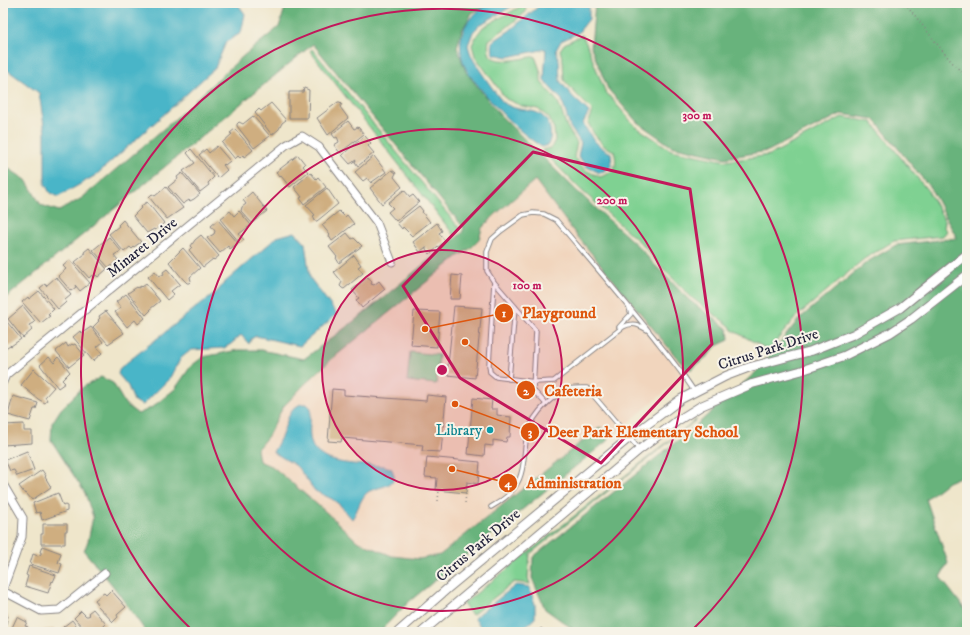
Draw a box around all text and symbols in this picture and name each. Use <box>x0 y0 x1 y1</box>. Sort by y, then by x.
text: 300 m <box>683 108 711 123</box>
text: 200 m <box>597 193 627 208</box>
street label: Minaret Drive <box>103 213 181 282</box>
text: 100 m <box>513 278 541 293</box>
callout: Playground <box>494 299 604 327</box>
text: Playground <box>522 303 597 323</box>
text: 1 <box>502 306 507 321</box>
street label: Citrus Park Drive <box>716 324 821 375</box>
centre of rings <box>435 363 449 377</box>
callout: Cafeteria <box>516 376 610 404</box>
text: Cafeteria <box>544 381 603 401</box>
text: 2 <box>523 384 530 399</box>
callout: Deer Park Elementary School <box>520 418 746 446</box>
place label: Library <box>436 421 483 440</box>
text: Deer Park Elementary School <box>548 422 739 442</box>
marker: Library <box>485 425 495 435</box>
text: 3 <box>528 425 533 440</box>
callout: Administration <box>498 469 629 497</box>
text: Administration <box>525 473 622 493</box>
text: 4 <box>504 476 513 491</box>
street label: Citrus Park Drive <box>432 505 524 586</box>

